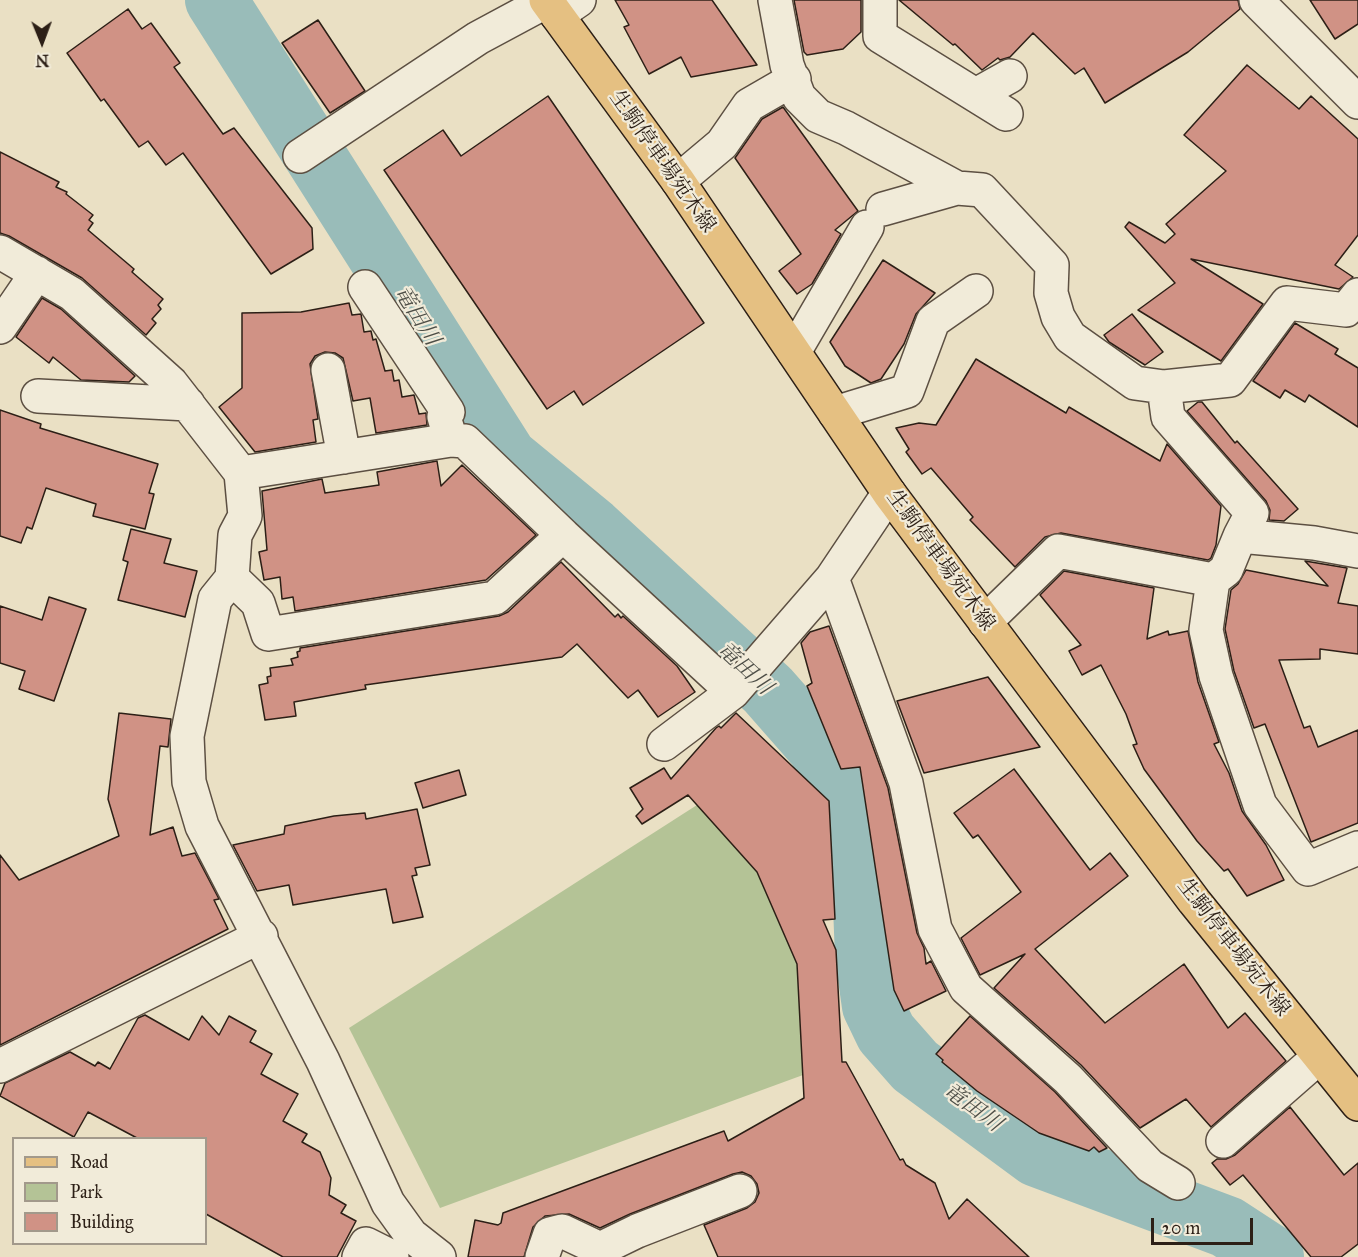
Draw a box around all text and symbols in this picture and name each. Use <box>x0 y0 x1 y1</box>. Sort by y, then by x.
north arrow <box>12 12 72 72</box>
text: N <box>35 51 49 70</box>
street label: 生駒停車場宛木線 <box>603 86 721 238</box>
water label: 竜田川 <box>387 281 445 351</box>
street label: 生駒停車場宛木線 <box>880 486 1000 636</box>
water label: 竜田川 <box>711 637 777 701</box>
street label: 生駒停車場宛木線 <box>1171 874 1295 1022</box>
water label: 竜田川 <box>938 1078 1006 1138</box>
legend <box>12 1137 207 1245</box>
text: Road <box>70 1151 108 1173</box>
text: Park <box>70 1181 103 1203</box>
scale bar <box>1154 1206 1256 1244</box>
text: Building <box>70 1211 133 1233</box>
text: 20 m <box>1162 1217 1200 1239</box>

